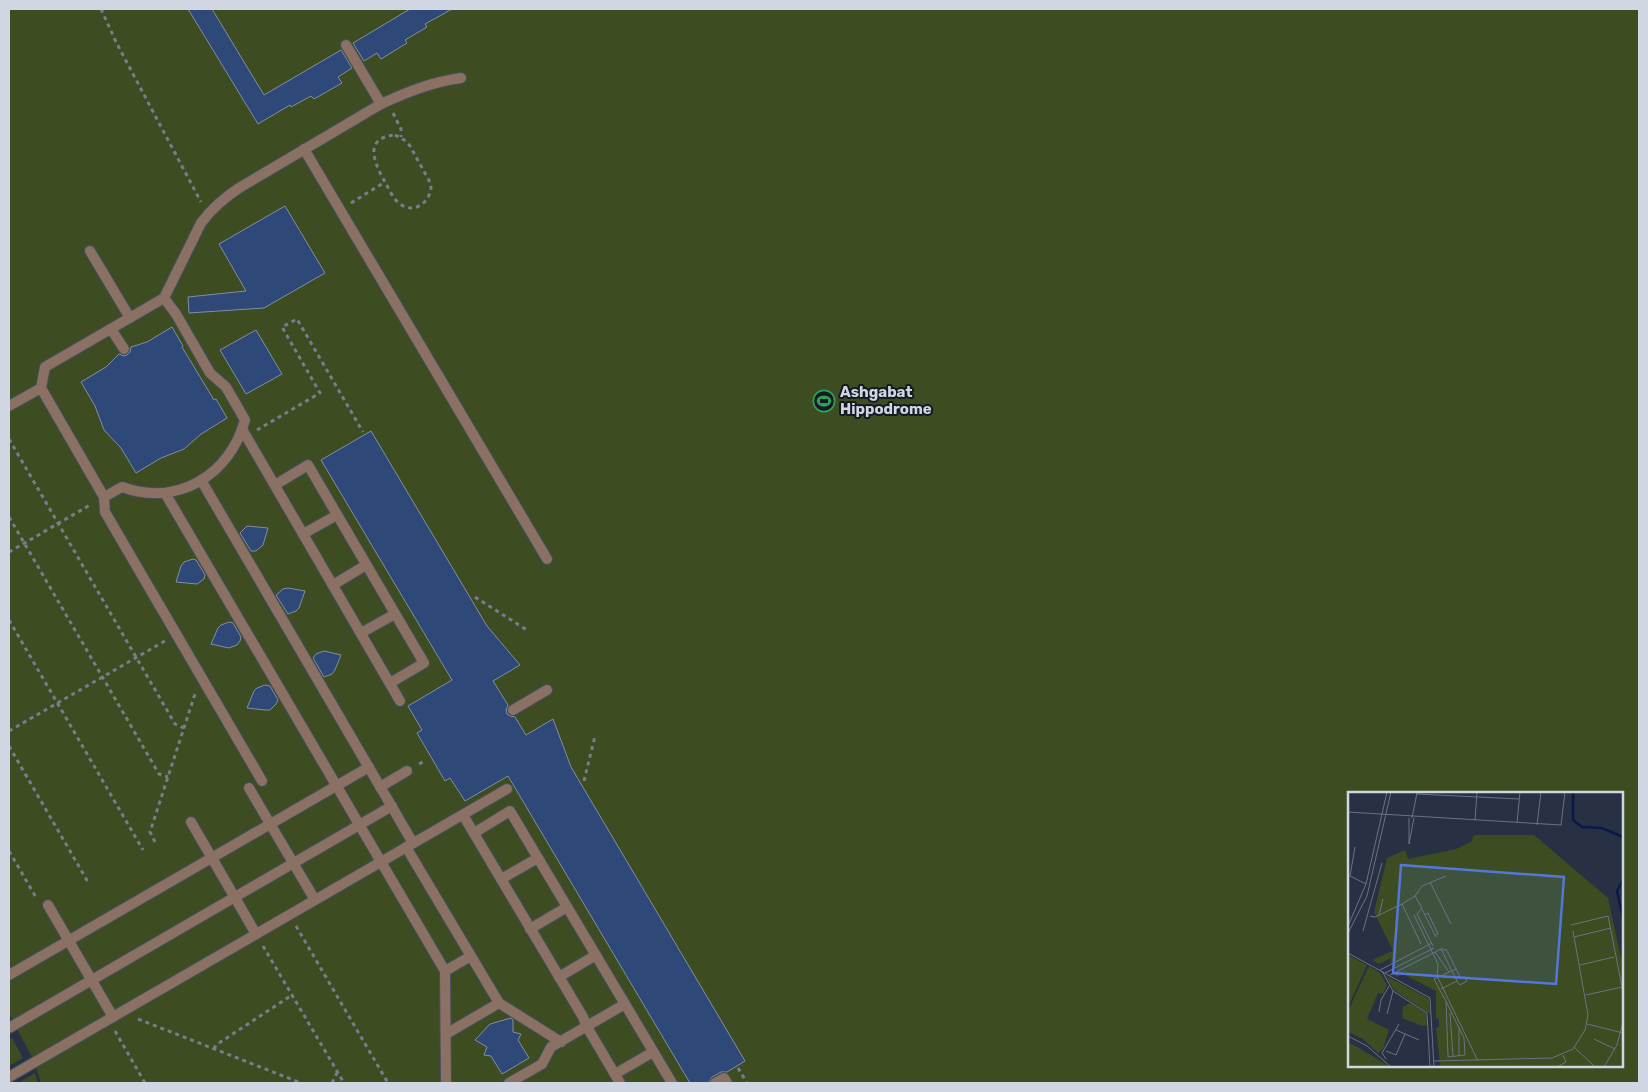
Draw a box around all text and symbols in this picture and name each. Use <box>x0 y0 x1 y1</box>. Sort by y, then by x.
place label: Ashgabat Hippodrome <box>840 383 932 418</box>
sports icon: Ashgabat Hippodrome <box>812 389 836 413</box>
inset map <box>1348 792 1623 1067</box>

